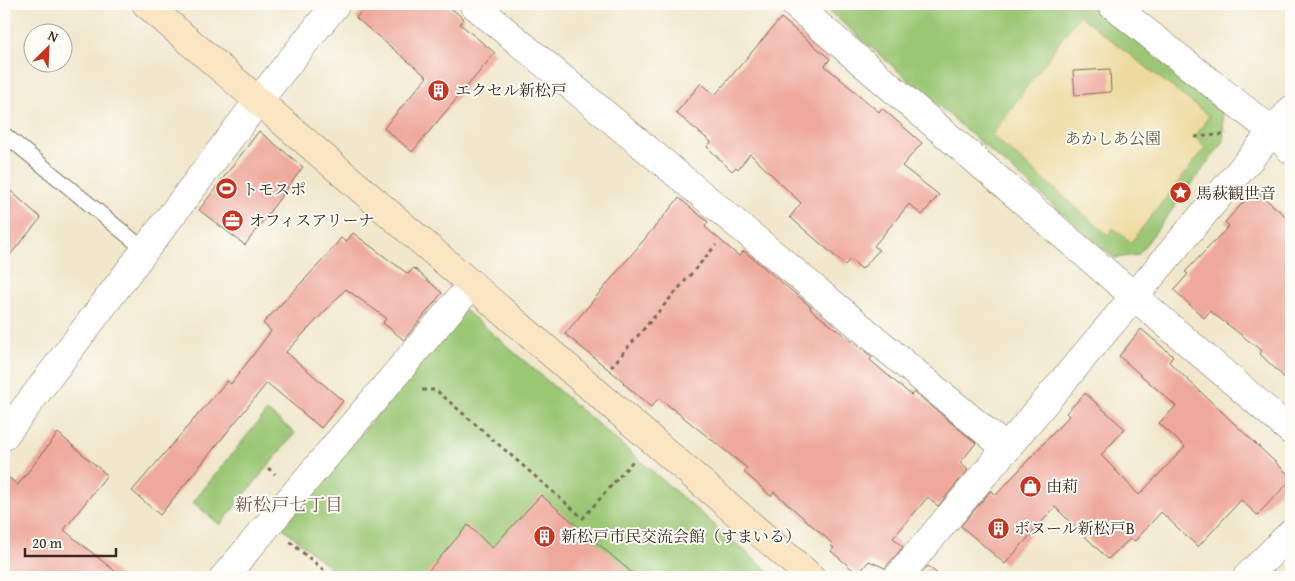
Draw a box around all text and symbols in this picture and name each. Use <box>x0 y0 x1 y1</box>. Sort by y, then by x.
north arrow <box>22 22 72 72</box>
text: N <box>45 25 62 47</box>
building icon: エクセル新松戸 <box>427 78 451 102</box>
place label: エクセル新松戸 <box>455 78 567 102</box>
park label: あかしあ公園 <box>1065 126 1161 150</box>
sports icon: トモスポ <box>214 177 238 201</box>
place label: トモスポ <box>242 177 306 201</box>
place icon: 馬萩観世音 <box>1168 181 1192 205</box>
place label: 馬萩観世音 <box>1196 181 1276 205</box>
office icon: オフィスアリーナ <box>221 208 245 232</box>
place label: オフィスアリーナ <box>249 208 375 232</box>
shop icon: 由莉 <box>1018 474 1042 498</box>
place label: 由莉 <box>1046 474 1078 498</box>
district label: 新松戸七丁目 <box>235 491 343 518</box>
building icon: ボヌール新松戸B <box>986 516 1010 540</box>
place label: ボヌール新松戸B <box>1014 516 1135 540</box>
building icon: 新松戸市民交流会館（すまいる） <box>533 524 557 548</box>
place label: 新松戸市民交流会館（すまいる） <box>561 524 801 548</box>
scale bar <box>25 526 116 558</box>
text: 20 m <box>32 532 63 553</box>

